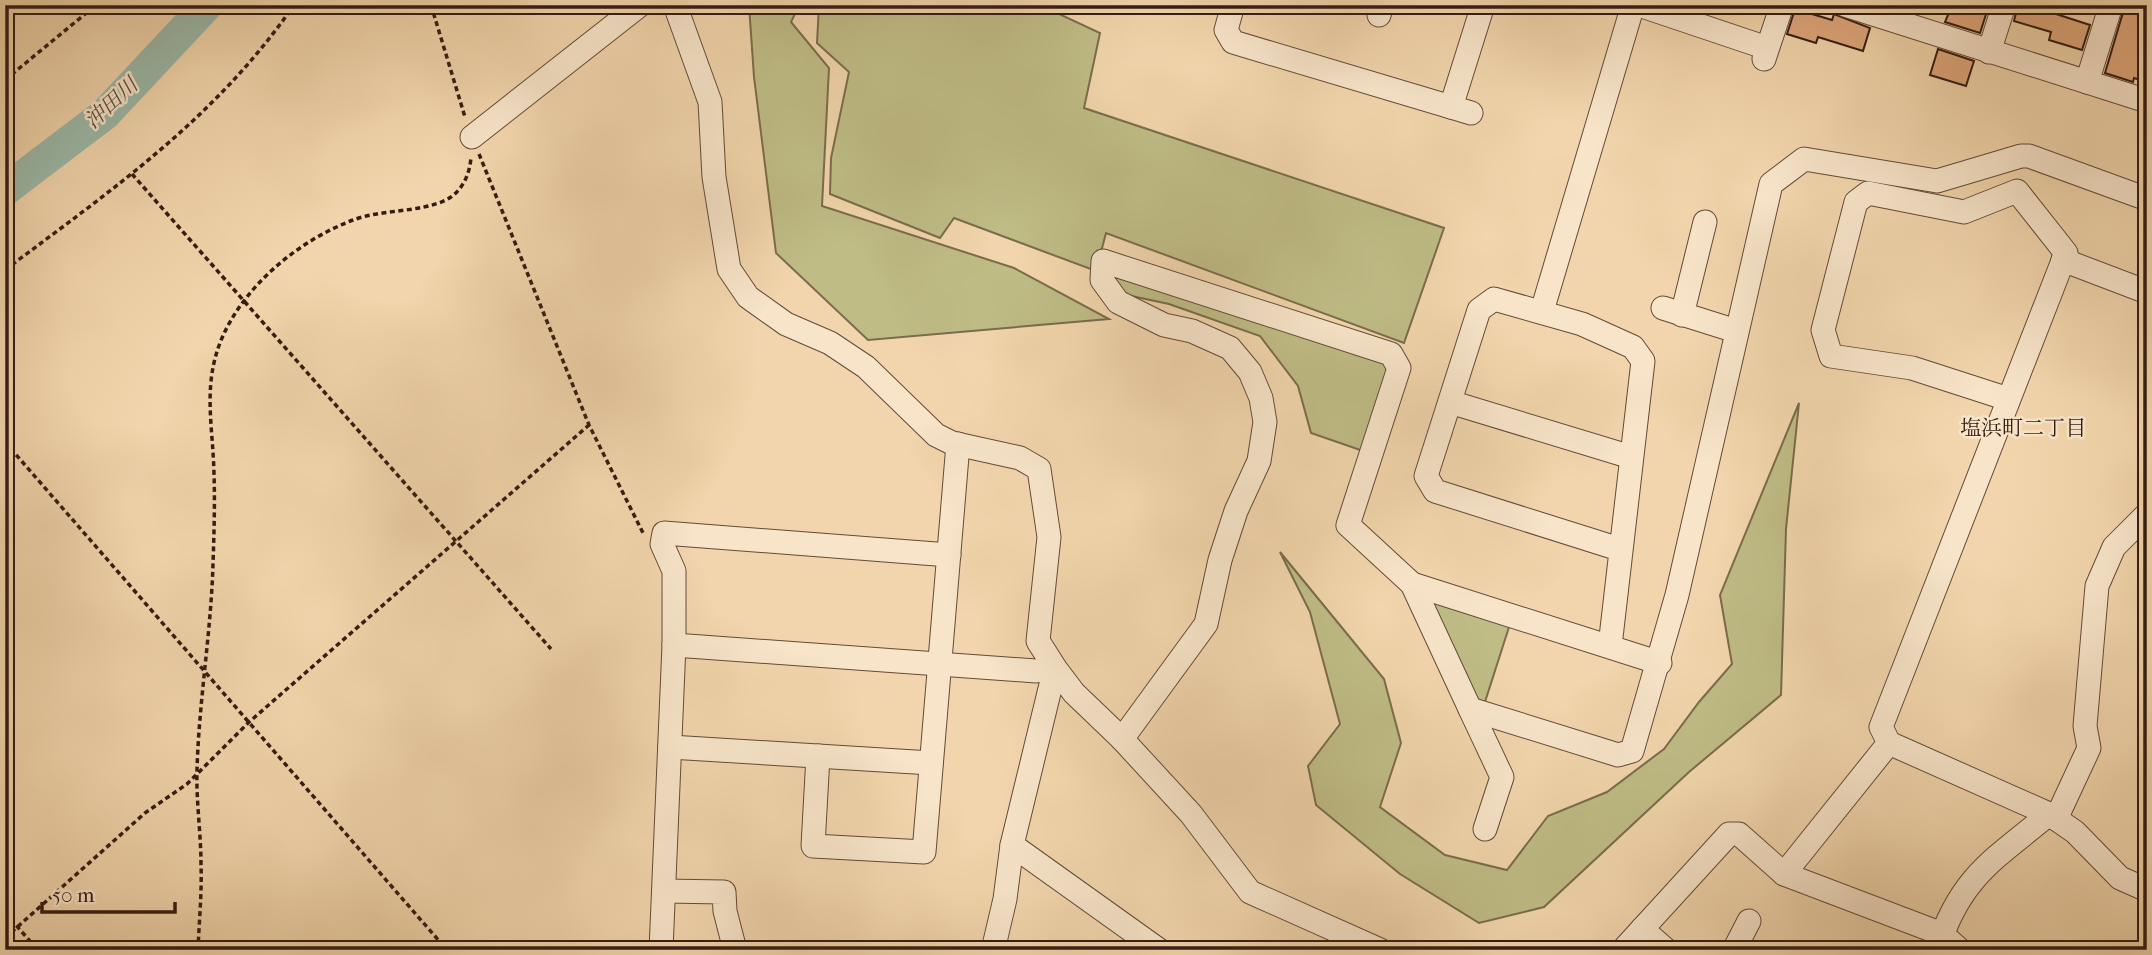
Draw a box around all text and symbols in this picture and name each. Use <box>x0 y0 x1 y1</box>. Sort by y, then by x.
water label: 沖田川 <box>80 71 144 133</box>
district label: 塩浜町二丁目 <box>1960 416 2086 440</box>
scale bar <box>42 871 175 915</box>
text: 50 m <box>52 883 95 907</box>

